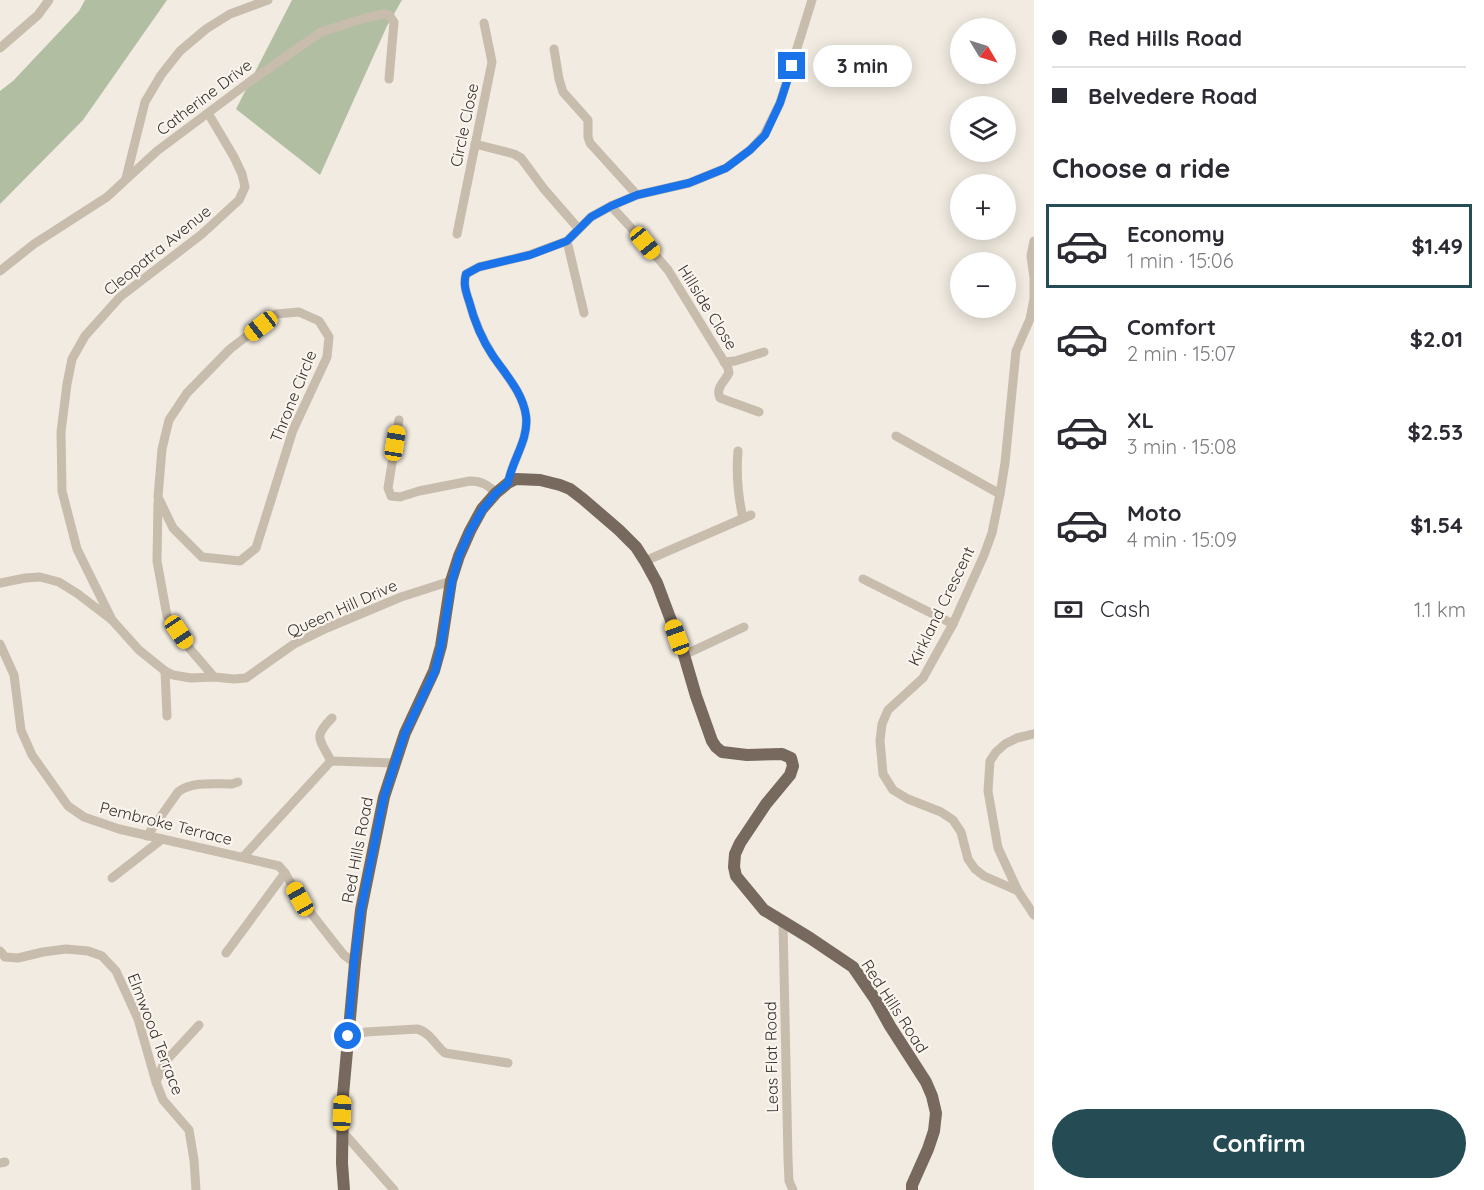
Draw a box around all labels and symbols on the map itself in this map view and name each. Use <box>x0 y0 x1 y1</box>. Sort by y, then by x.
north arrow <box>950 18 1016 84</box>
callout: 3 min <box>813 45 912 87</box>
route end <box>778 52 805 79</box>
street label: Catherine Drive <box>152 55 256 139</box>
street label: Circle Close <box>445 81 483 169</box>
street label: Cleopatra Avenue <box>99 201 215 299</box>
car <box>627 223 663 263</box>
street label: Hillside Close <box>674 261 742 353</box>
car <box>241 308 281 344</box>
street label: Throne Circle <box>265 347 321 445</box>
car <box>383 424 407 462</box>
street label: Kirkland Crescent <box>903 543 979 669</box>
street label: Queen Hill Drive <box>284 575 400 641</box>
car <box>161 612 197 652</box>
car <box>662 617 692 657</box>
street label: Red Hills Road <box>337 795 377 905</box>
street label: Pembroke Terrace <box>98 797 234 849</box>
car <box>283 879 317 919</box>
street label: Red Hills Road <box>857 955 933 1057</box>
street label: Elmwood Terrace <box>124 970 188 1098</box>
street label: Leas Flat Road <box>760 1001 782 1113</box>
route start <box>334 1022 361 1049</box>
car <box>332 1095 352 1131</box>

